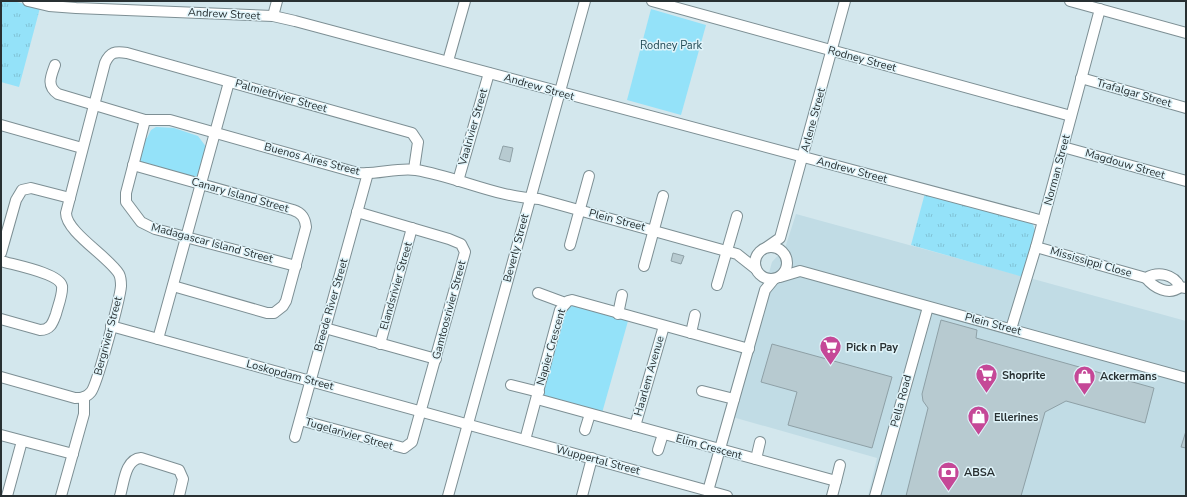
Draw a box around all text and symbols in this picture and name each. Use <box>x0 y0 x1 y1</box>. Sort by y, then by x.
street label: Andrew Street <box>187 5 261 23</box>
park label: Rodney Park <box>640 38 703 53</box>
street label: Rodney Street <box>826 43 898 75</box>
street label: Andrew Street <box>502 70 576 104</box>
street label: Trafalgar Street <box>1095 75 1173 111</box>
street label: Palmietrivier Street <box>233 76 329 116</box>
street label: Arlene Street <box>797 86 829 154</box>
street label: Vaalrivier Street <box>455 87 491 168</box>
street label: Norman Street <box>1040 133 1074 207</box>
street label: Buenos Aires Street <box>263 139 362 179</box>
street label: Magdouw Street <box>1083 145 1167 183</box>
street label: Andrew Street <box>815 153 889 187</box>
street label: Canary Island Street <box>190 174 291 216</box>
street label: Plein Street <box>587 205 647 235</box>
street label: Beverly Street <box>500 212 532 284</box>
street label: Madagascar Island Street <box>149 220 275 267</box>
street label: Elandsrivier Street <box>376 240 416 332</box>
street label: Mississippi Close <box>1048 243 1134 281</box>
street label: Breede River Street <box>311 257 352 353</box>
street label: Gamtoosrivier Street <box>429 259 469 361</box>
street label: Bergrivier Street <box>90 295 126 377</box>
street label: Napier Crescent <box>533 307 569 387</box>
street label: Plein Street <box>963 309 1023 339</box>
street label: Haarlem Avenue <box>630 334 668 418</box>
supermarket icon: Pick n Pay <box>818 334 844 367</box>
place label: Pick n Pay <box>846 340 898 355</box>
street label: Loskopdam Street <box>245 356 335 394</box>
supermarket icon: Shoprite <box>974 362 1000 395</box>
shop icon: Ackermans <box>1072 363 1098 396</box>
place label: Shoprite <box>1002 368 1046 383</box>
place label: Ackermans <box>1100 369 1157 384</box>
street label: Pella Road <box>887 373 915 429</box>
shop icon: Ellerines <box>966 404 992 437</box>
place label: Ellerines <box>994 410 1038 425</box>
street label: Tugelarivier Street <box>303 414 395 454</box>
street label: Elim Crescent <box>674 431 744 463</box>
street label: Wuppertal Street <box>554 442 642 478</box>
bank icon: ABSA <box>936 459 962 492</box>
place label: ABSA <box>964 465 996 480</box>

